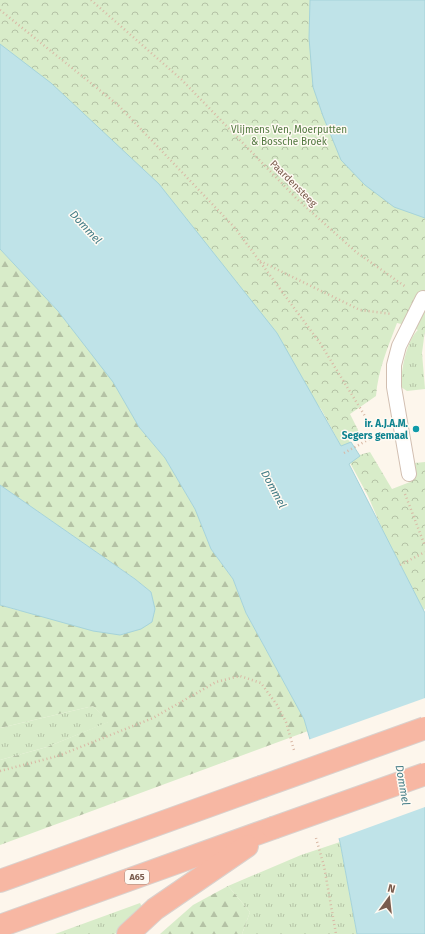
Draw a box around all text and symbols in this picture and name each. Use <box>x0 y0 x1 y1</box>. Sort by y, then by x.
park label: Vlijmens Ven, Moerputten & Bossche Broek <box>231 124 347 148</box>
street label: Paardensteeg <box>267 158 320 210</box>
water label: Dommel <box>67 208 104 247</box>
place label: ir. A.J.A.M. Segers gemaal <box>342 418 409 442</box>
marker: ir. A.J.A.M. Segers gemaal <box>411 424 421 434</box>
water label: Dommel <box>258 468 289 510</box>
water label: Dommel <box>393 764 412 806</box>
road number: A65 <box>125 870 149 884</box>
north arrow <box>369 878 409 918</box>
text: N <box>386 882 397 896</box>

